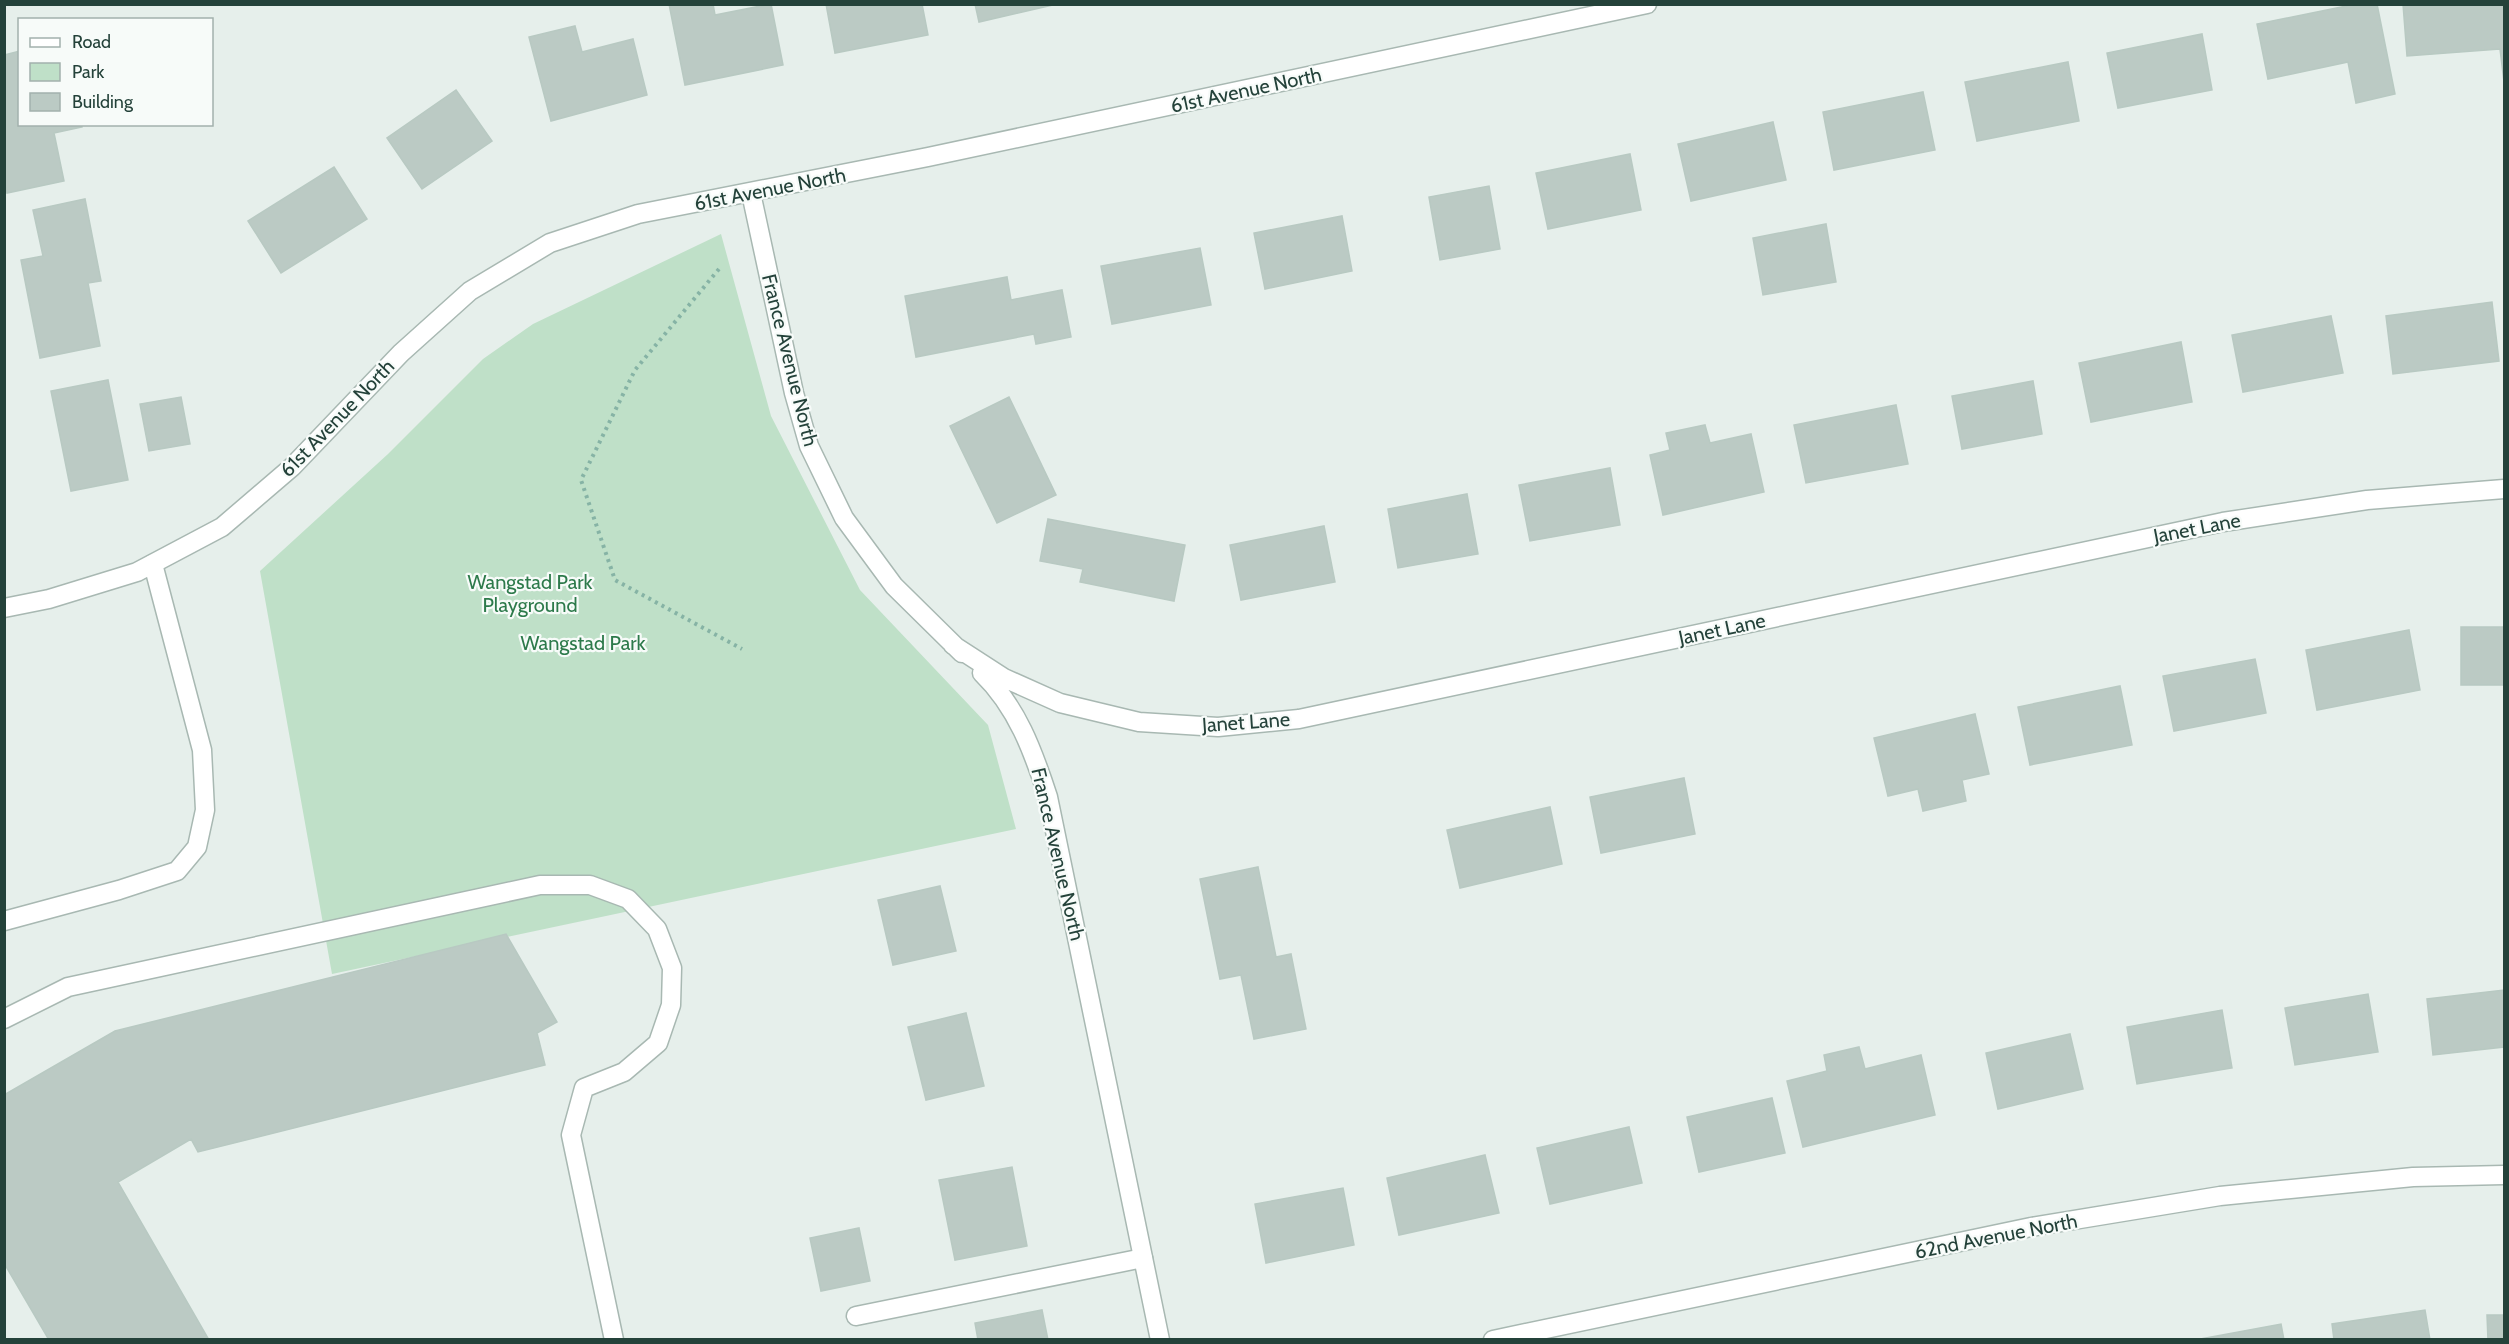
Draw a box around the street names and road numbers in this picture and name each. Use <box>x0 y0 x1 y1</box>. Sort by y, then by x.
street label: 61st Avenue North <box>1168 62 1324 118</box>
street label: 61st Avenue North <box>692 163 848 215</box>
street label: France Avenue North <box>757 271 823 449</box>
street label: 61st Avenue North <box>275 354 399 482</box>
street label: Janet Lane <box>2150 508 2243 548</box>
street label: Janet Lane <box>1675 608 1768 650</box>
street label: Janet Lane <box>1200 707 1291 737</box>
street label: France Avenue North <box>1026 765 1090 943</box>
street label: 62nd Avenue North <box>1913 1208 2079 1264</box>

